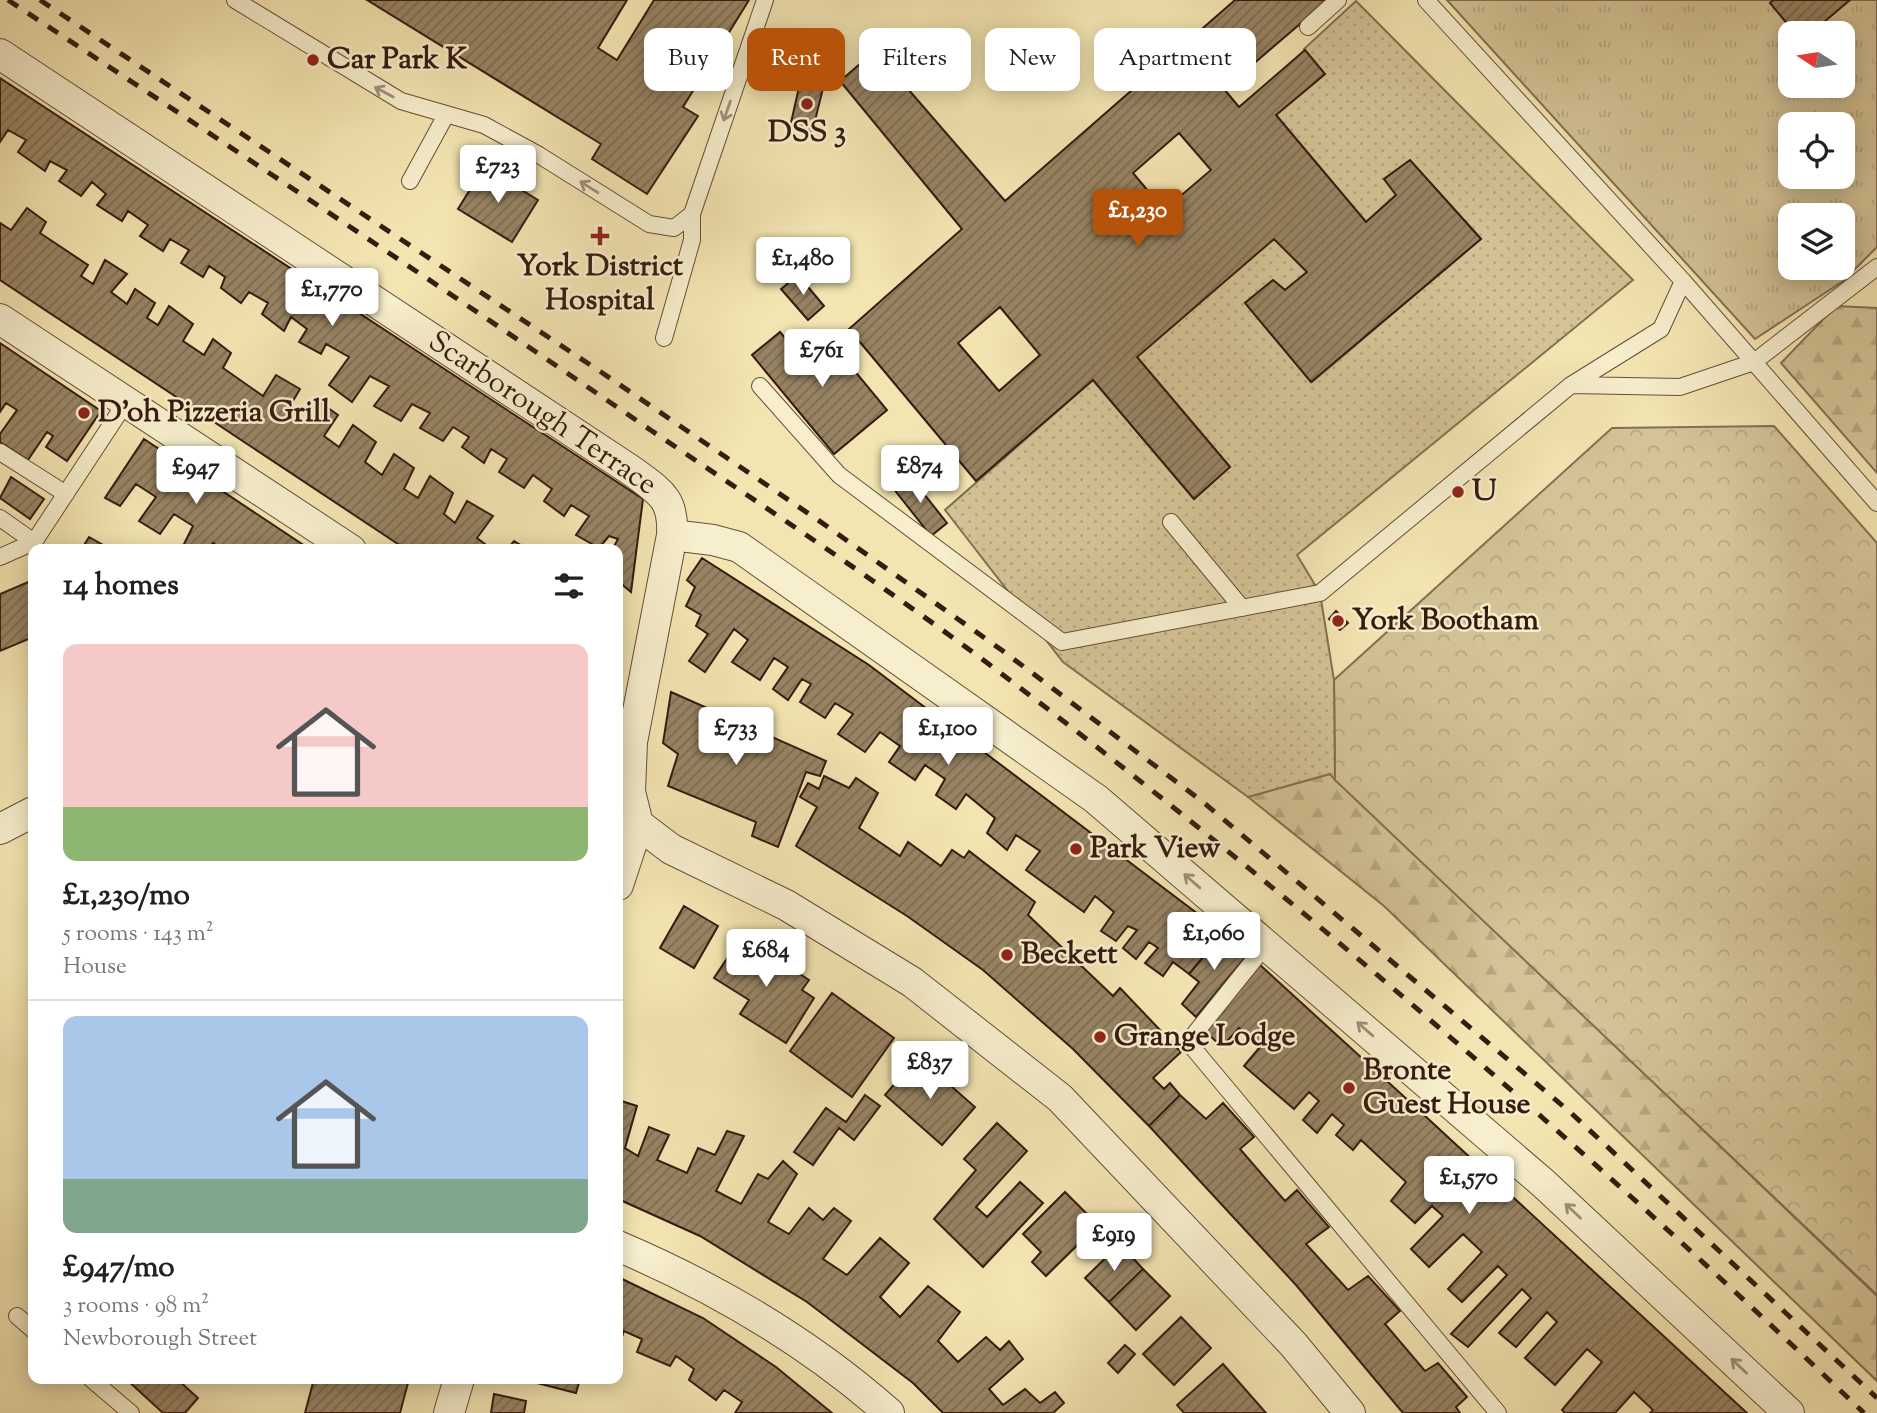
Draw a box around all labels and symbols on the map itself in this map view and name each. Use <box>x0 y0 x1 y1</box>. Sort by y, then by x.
north arrow <box>1778 21 1855 98</box>
place label: Car Park K <box>327 39 468 82</box>
marker: Car Park K <box>305 52 321 68</box>
one-way arrow <box>375 85 395 99</box>
marker: DSS 3 <box>799 96 815 112</box>
one-way arrow <box>720 100 733 122</box>
place label: DSS 3 <box>768 112 846 155</box>
pin: £723 <box>457 146 539 205</box>
one-way arrow <box>580 179 599 194</box>
pin: £1,230 <box>1081 190 1195 249</box>
marker: York District Hospital <box>590 226 610 246</box>
pin: £1,480 <box>746 238 860 297</box>
place label: York District Hospital <box>517 246 684 323</box>
pin: £1,770 <box>275 268 389 328</box>
street label: Scarborough Terrace <box>419 321 665 507</box>
pin: £761 <box>781 330 863 389</box>
place label: D'oh Pizzeria Grill <box>98 392 331 435</box>
marker: D'oh Pizzeria Grill <box>76 405 92 421</box>
pin: £874 <box>879 446 961 505</box>
pin: £947 <box>155 447 237 506</box>
place label: U <box>1472 471 1497 514</box>
marker: U <box>1450 484 1466 500</box>
place label: York Bootham <box>1352 600 1539 643</box>
marker: York Bootham <box>1330 613 1346 629</box>
pin: £733 <box>695 708 777 767</box>
pin: £1,100 <box>891 708 1005 767</box>
place label: Park View <box>1090 828 1221 871</box>
marker: Park View <box>1068 841 1084 857</box>
one-way arrow <box>1183 873 1201 889</box>
pin: £1,060 <box>1157 912 1271 972</box>
pin: £684 <box>725 930 807 989</box>
place label: Beckett <box>1021 934 1118 977</box>
marker: Beckett <box>999 947 1015 963</box>
place label: Grange Lodge <box>1114 1016 1296 1059</box>
one-way arrow <box>1356 1021 1374 1037</box>
marker: Grange Lodge <box>1092 1029 1108 1045</box>
pin: £837 <box>889 1042 971 1101</box>
place label: Bronte Guest House <box>1363 1050 1530 1127</box>
marker: Bronte Guest House <box>1341 1080 1357 1096</box>
pin: £1,570 <box>1412 1156 1526 1216</box>
one-way arrow <box>1565 1202 1582 1219</box>
pin: £919 <box>1073 1214 1155 1273</box>
one-way arrow <box>1731 1358 1748 1375</box>

